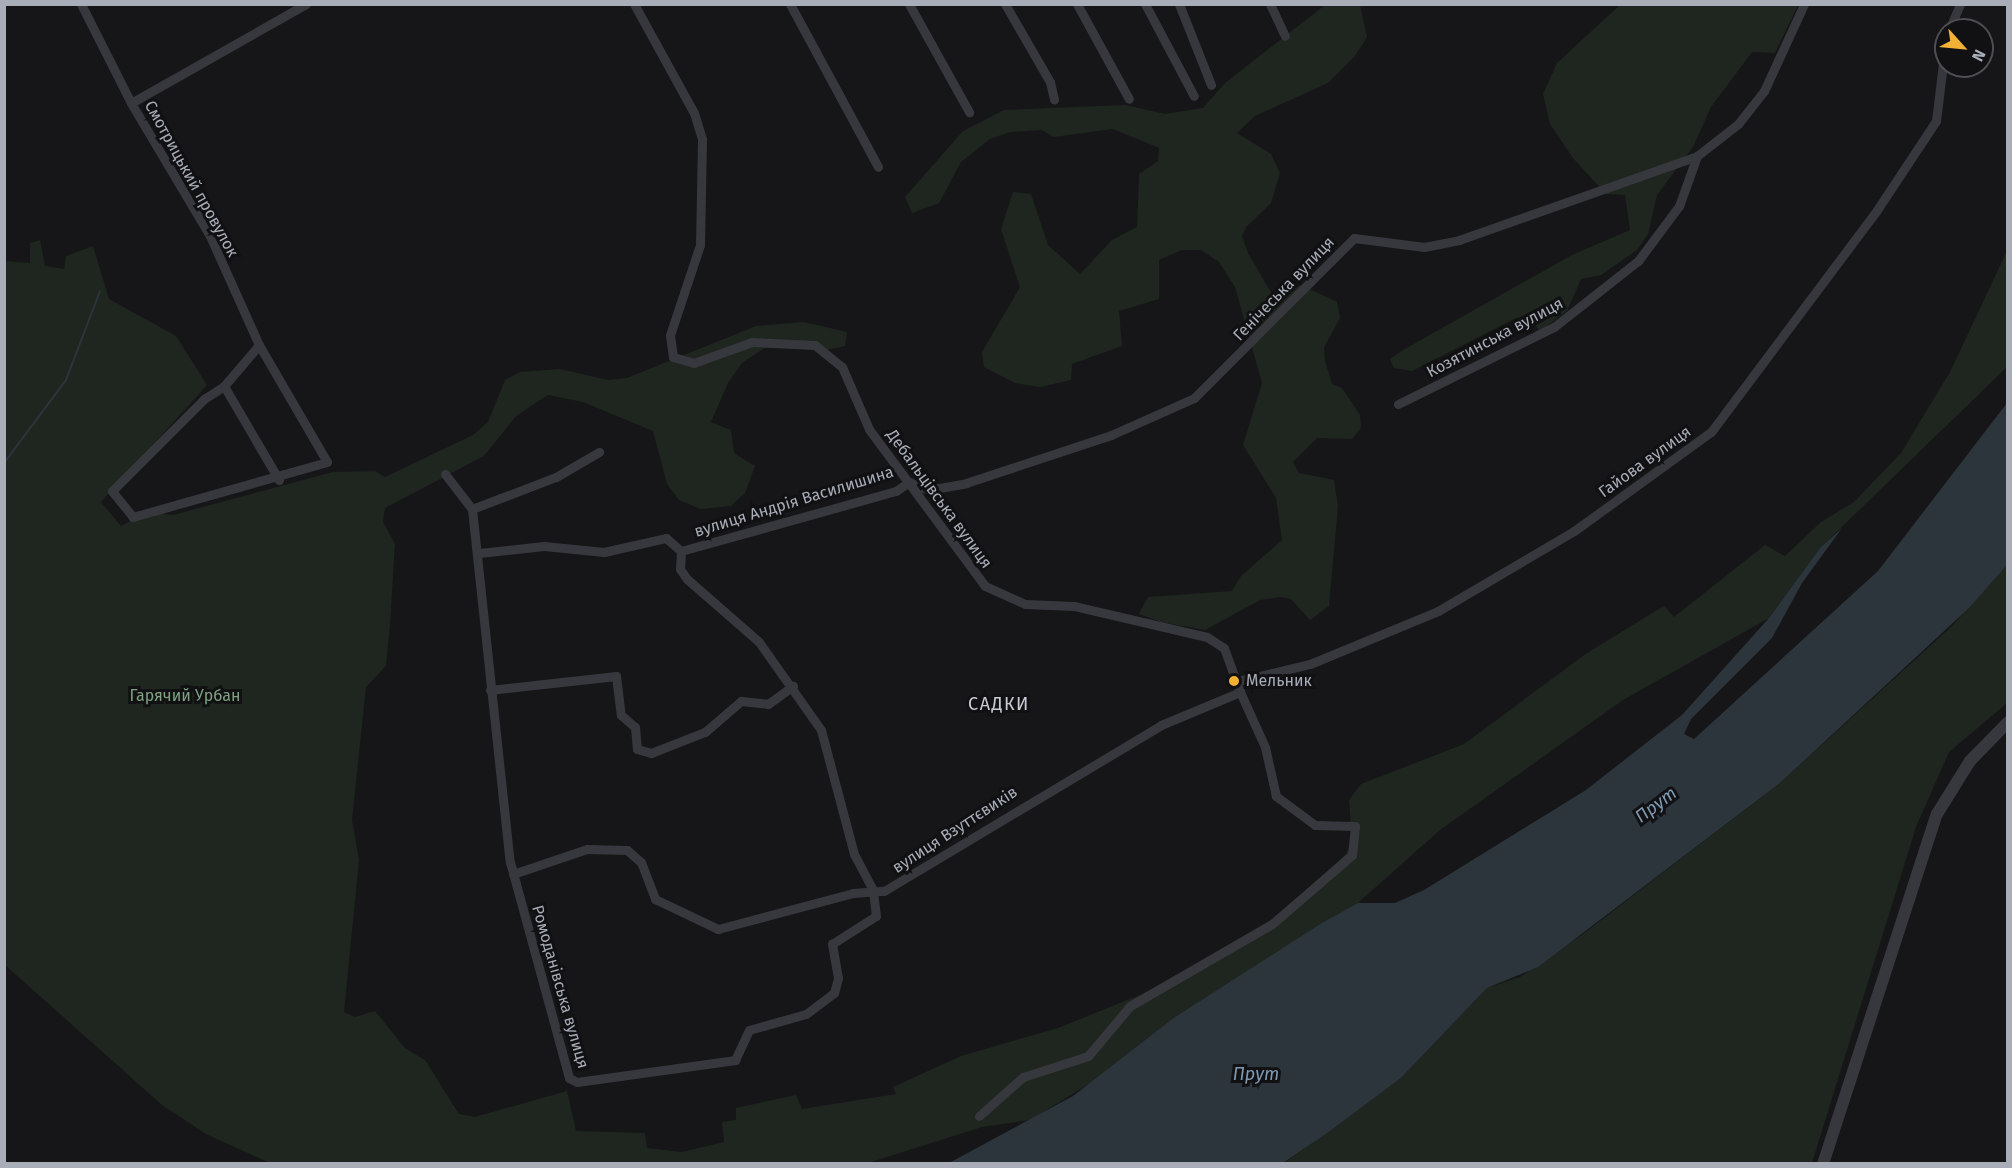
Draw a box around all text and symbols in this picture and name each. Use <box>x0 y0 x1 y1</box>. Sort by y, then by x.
north arrow <box>1934 18 1994 78</box>
text: N <box>1968 46 1990 65</box>
street label: Смотрицький провулок <box>140 97 242 261</box>
street label: Генічеська вулиця <box>1229 233 1339 345</box>
street label: Козятинська вулиця <box>1424 294 1566 382</box>
street label: Гайова вулиця <box>1595 422 1695 502</box>
street label: Дебальцівська вулиця <box>882 426 996 572</box>
street label: вулиця Андрія Василишина <box>692 462 896 542</box>
place label: Мельник <box>1246 671 1312 691</box>
marker: Мельник <box>1227 674 1241 688</box>
park label: Гарячий Урбан <box>129 686 241 706</box>
district label: САДКИ <box>968 693 1030 715</box>
street label: вулиця Взуттєвиків <box>889 782 1021 878</box>
water label: Прут <box>1631 782 1681 828</box>
street label: Ромоданівська вулиця <box>527 903 593 1071</box>
water label: Прут <box>1233 1063 1279 1085</box>

